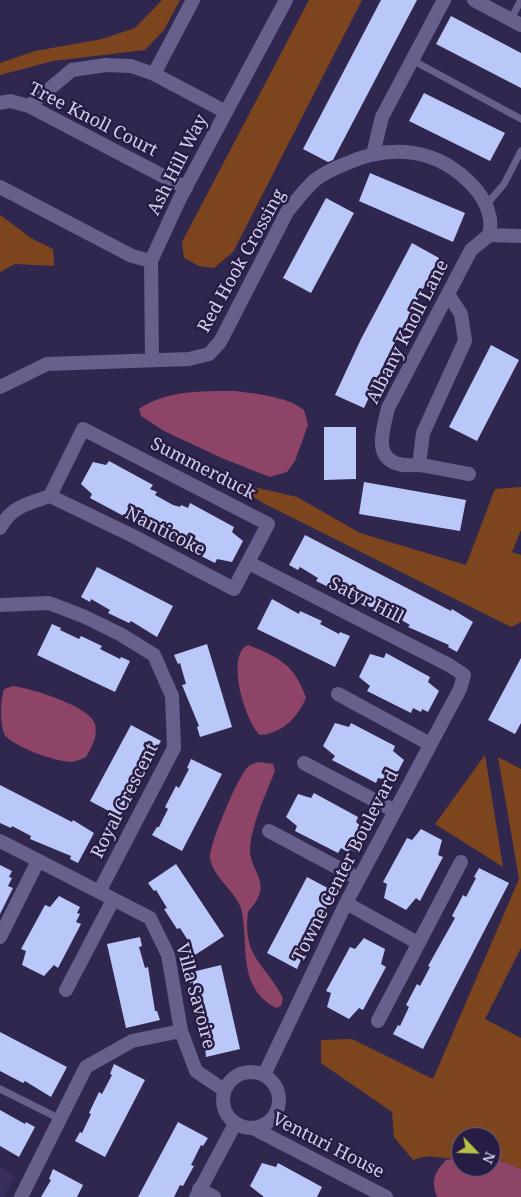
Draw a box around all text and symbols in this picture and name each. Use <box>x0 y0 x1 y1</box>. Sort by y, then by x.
street label: Tree Knoll Court <box>25 78 161 162</box>
street label: Ash Hill Way <box>143 111 213 219</box>
street label: Red Hook Crossing <box>194 186 290 336</box>
street label: Albany Knoll Lane <box>362 256 454 408</box>
street label: Summerduck <box>147 433 259 505</box>
street label: Nanticoke <box>122 503 208 561</box>
street label: Satyr Hill <box>325 573 407 629</box>
street label: Royal Crescent <box>87 740 163 862</box>
street label: Towne Center Boulevard <box>288 767 404 965</box>
street label: Villa Savoire <box>171 941 219 1051</box>
street label: Venturi House <box>268 1108 388 1184</box>
north arrow <box>451 1127 501 1177</box>
text: N <box>478 1149 500 1167</box>

